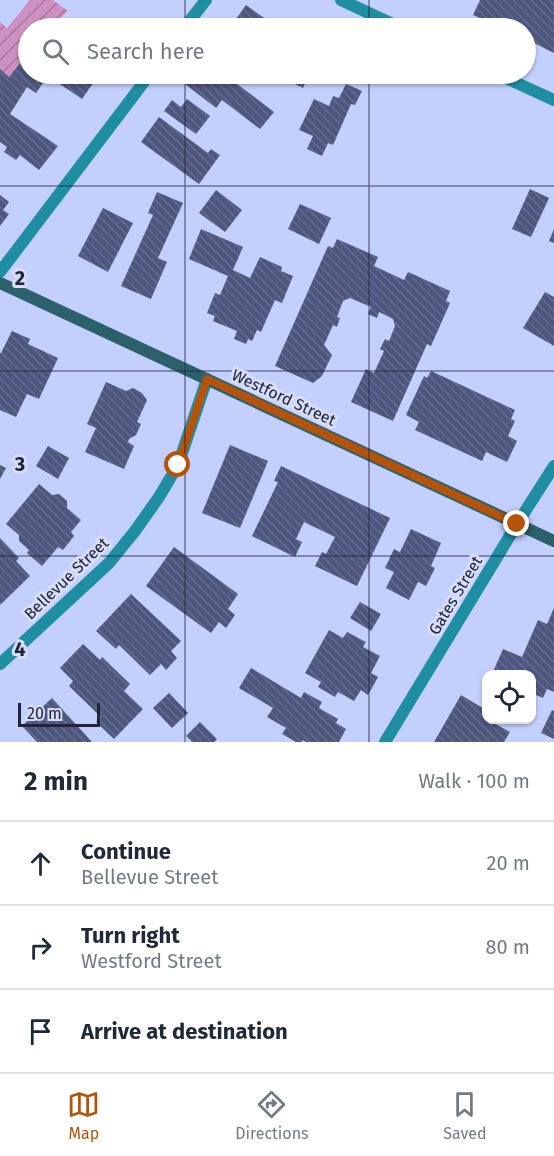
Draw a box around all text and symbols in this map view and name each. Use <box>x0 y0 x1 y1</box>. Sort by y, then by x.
search box <box>18 18 536 84</box>
icon: search <box>39 35 72 68</box>
text: Search here <box>87 38 205 65</box>
text: 2 <box>15 266 25 290</box>
street label: Westford Street <box>229 365 339 430</box>
route start <box>164 451 190 477</box>
text: 3 <box>14 452 25 476</box>
route end <box>503 510 529 536</box>
street label: Bellevue Street <box>20 533 113 623</box>
street label: Gates Street <box>425 552 486 638</box>
text: 4 <box>14 637 26 661</box>
map controls <box>482 670 536 724</box>
button: locate <box>482 670 536 724</box>
scale bar <box>18 700 100 728</box>
text: 20 m <box>27 704 62 723</box>
text: 2 min <box>24 766 88 797</box>
text: Walk · 100 m <box>418 769 530 793</box>
text: Continue <box>81 838 171 865</box>
icon: ahead <box>24 847 57 880</box>
text: 20 m <box>487 851 530 875</box>
text: Bellevue Street <box>81 865 218 889</box>
text: Turn right <box>81 922 180 949</box>
icon: right <box>24 931 57 964</box>
text: 80 m <box>485 935 530 959</box>
text: Westford Street <box>81 949 222 973</box>
icon: arrive <box>24 1015 57 1048</box>
text: Arrive at destination <box>81 1018 288 1045</box>
tab: Map <box>67 1088 100 1143</box>
tab: Directions <box>235 1088 309 1143</box>
tab: Saved <box>443 1088 487 1143</box>

